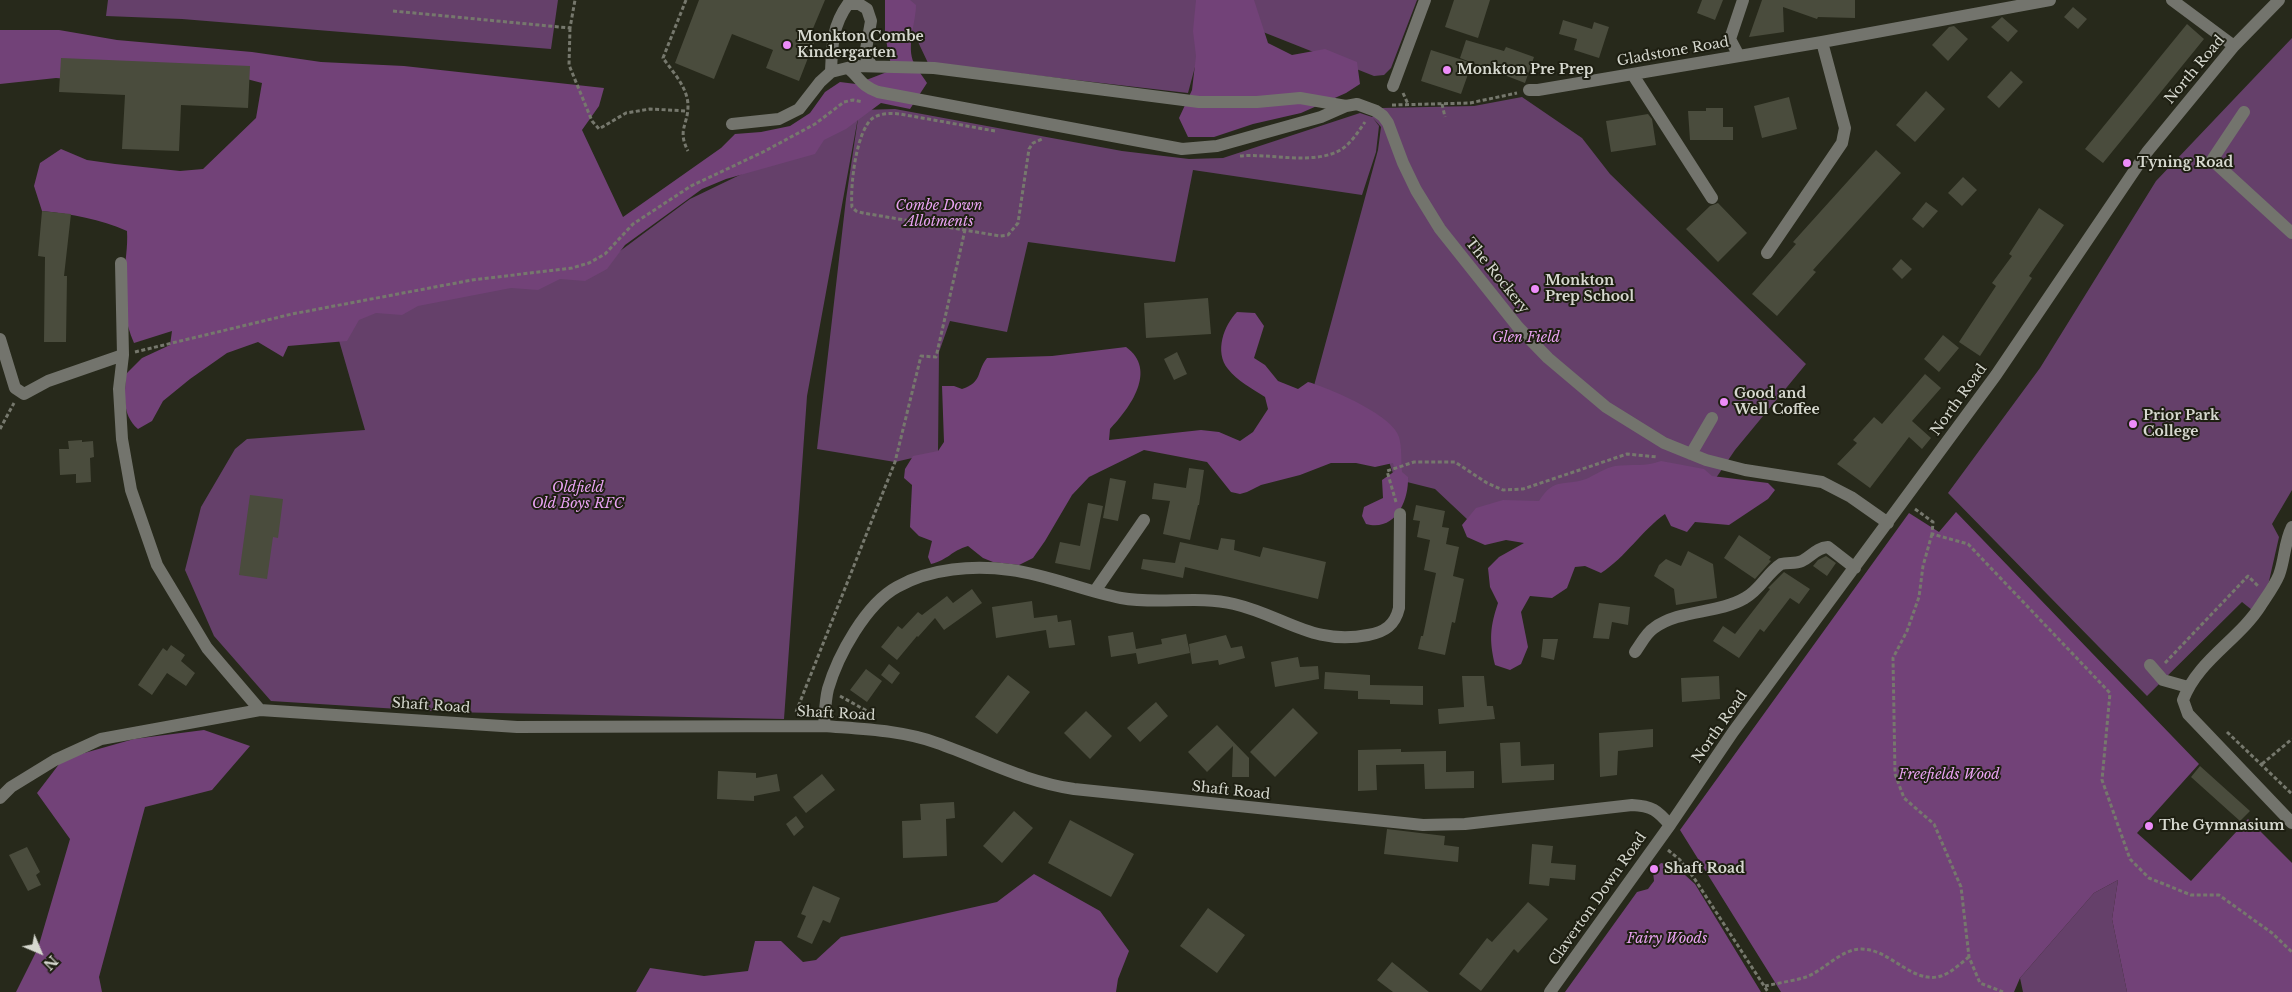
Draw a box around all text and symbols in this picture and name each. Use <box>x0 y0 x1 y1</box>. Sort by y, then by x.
place label: Monkton Combe Kindergarten <box>797 29 924 62</box>
street label: North Road <box>2161 32 2229 108</box>
street label: Gladstone Road <box>1616 34 1730 70</box>
marker: Monkton Combe Kindergarten <box>781 39 793 51</box>
place label: Monkton Pre Prep <box>1457 62 1594 78</box>
marker: Monkton Pre Prep <box>1441 64 1453 76</box>
place label: Tyning Road <box>2137 155 2233 171</box>
marker: Tyning Road <box>2121 157 2133 169</box>
park label: Combe Down Allotments <box>896 198 982 230</box>
street label: The Rockery <box>1461 235 1533 317</box>
place label: Monkton Prep School <box>1545 273 1634 306</box>
marker: Monkton Prep School <box>1529 283 1541 295</box>
park label: Glen Field <box>1492 330 1560 346</box>
street label: North Road <box>1927 361 1991 439</box>
place label: Good and Well Coffee <box>1734 386 1820 418</box>
marker: Good and Well Coffee <box>1718 396 1730 408</box>
place label: Prior Park College <box>2143 408 2219 441</box>
marker: Prior Park College <box>2127 418 2139 430</box>
park label: Oldfield Old Boys RFC <box>532 480 624 512</box>
street label: North Road <box>1689 688 1751 766</box>
street label: Shaft Road <box>391 695 471 717</box>
street label: Shaft Road <box>796 704 876 724</box>
park label: Freefields Wood <box>1898 767 2000 783</box>
street label: Shaft Road <box>1191 779 1271 803</box>
place label: The Gymnasium <box>2159 818 2284 834</box>
marker: The Gymnasium <box>2143 820 2155 832</box>
street label: Claverton Down Road <box>1546 829 1650 969</box>
place label: Shaft Road <box>1664 861 1745 877</box>
marker: Shaft Road <box>1648 863 1660 875</box>
north arrow <box>15 927 65 977</box>
park label: Fairy Woods <box>1627 931 1707 947</box>
text: N <box>40 952 62 974</box>

